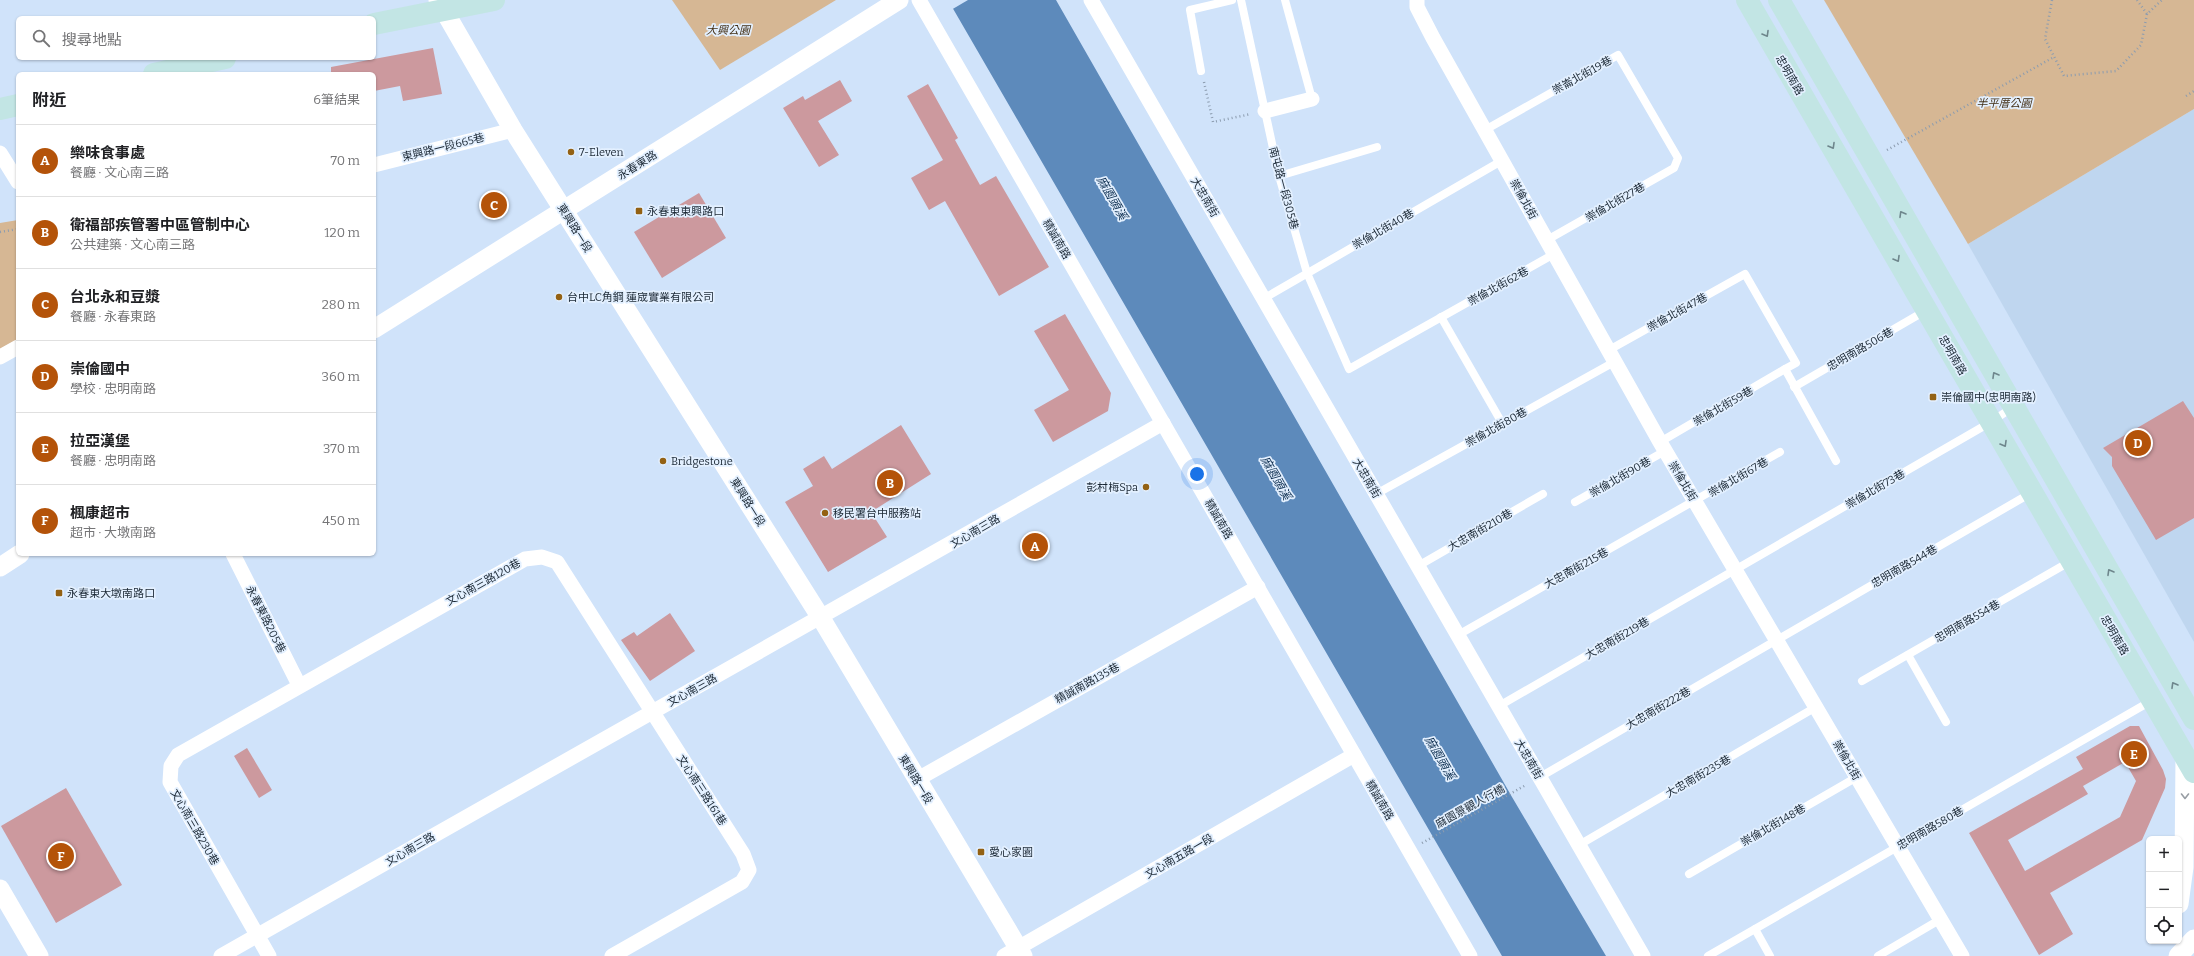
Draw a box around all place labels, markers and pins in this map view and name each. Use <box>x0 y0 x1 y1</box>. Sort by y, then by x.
place label: 7-Eleven <box>579 146 624 159</box>
marker: 7-Eleven <box>566 147 576 157</box>
pin: C <box>481 190 507 220</box>
place label: 永春東東興路口 <box>647 205 724 218</box>
marker: 永春東東興路口 <box>634 206 644 216</box>
place label: 台中LC角鋼 蓮宬實業有限公司 <box>567 291 714 304</box>
marker: 台中LC角鋼 蓮宬實業有限公司 <box>554 292 564 302</box>
place label: 崇倫國中(忠明南路) <box>1941 391 2036 404</box>
marker: 崇倫國中(忠明南路) <box>1928 392 1938 402</box>
pin: D <box>2125 428 2151 458</box>
place label: Bridgestone <box>671 455 733 468</box>
marker: Bridgestone <box>658 456 668 466</box>
pin: B <box>877 468 903 498</box>
place label: 彭村梅Spa <box>1086 481 1138 494</box>
marker: 彭村梅Spa <box>1141 482 1151 492</box>
place label: 移民署台中服務站 <box>833 507 921 520</box>
marker: 移民署台中服務站 <box>820 508 830 518</box>
pin: A <box>1022 531 1048 561</box>
place label: 永春東大墩南路口 <box>67 587 155 600</box>
marker: 永春東大墩南路口 <box>54 588 64 598</box>
pin: E <box>2121 739 2147 769</box>
pin: F <box>48 841 74 871</box>
place label: 愛心家園 <box>989 846 1033 859</box>
marker: 愛心家園 <box>976 847 986 857</box>

